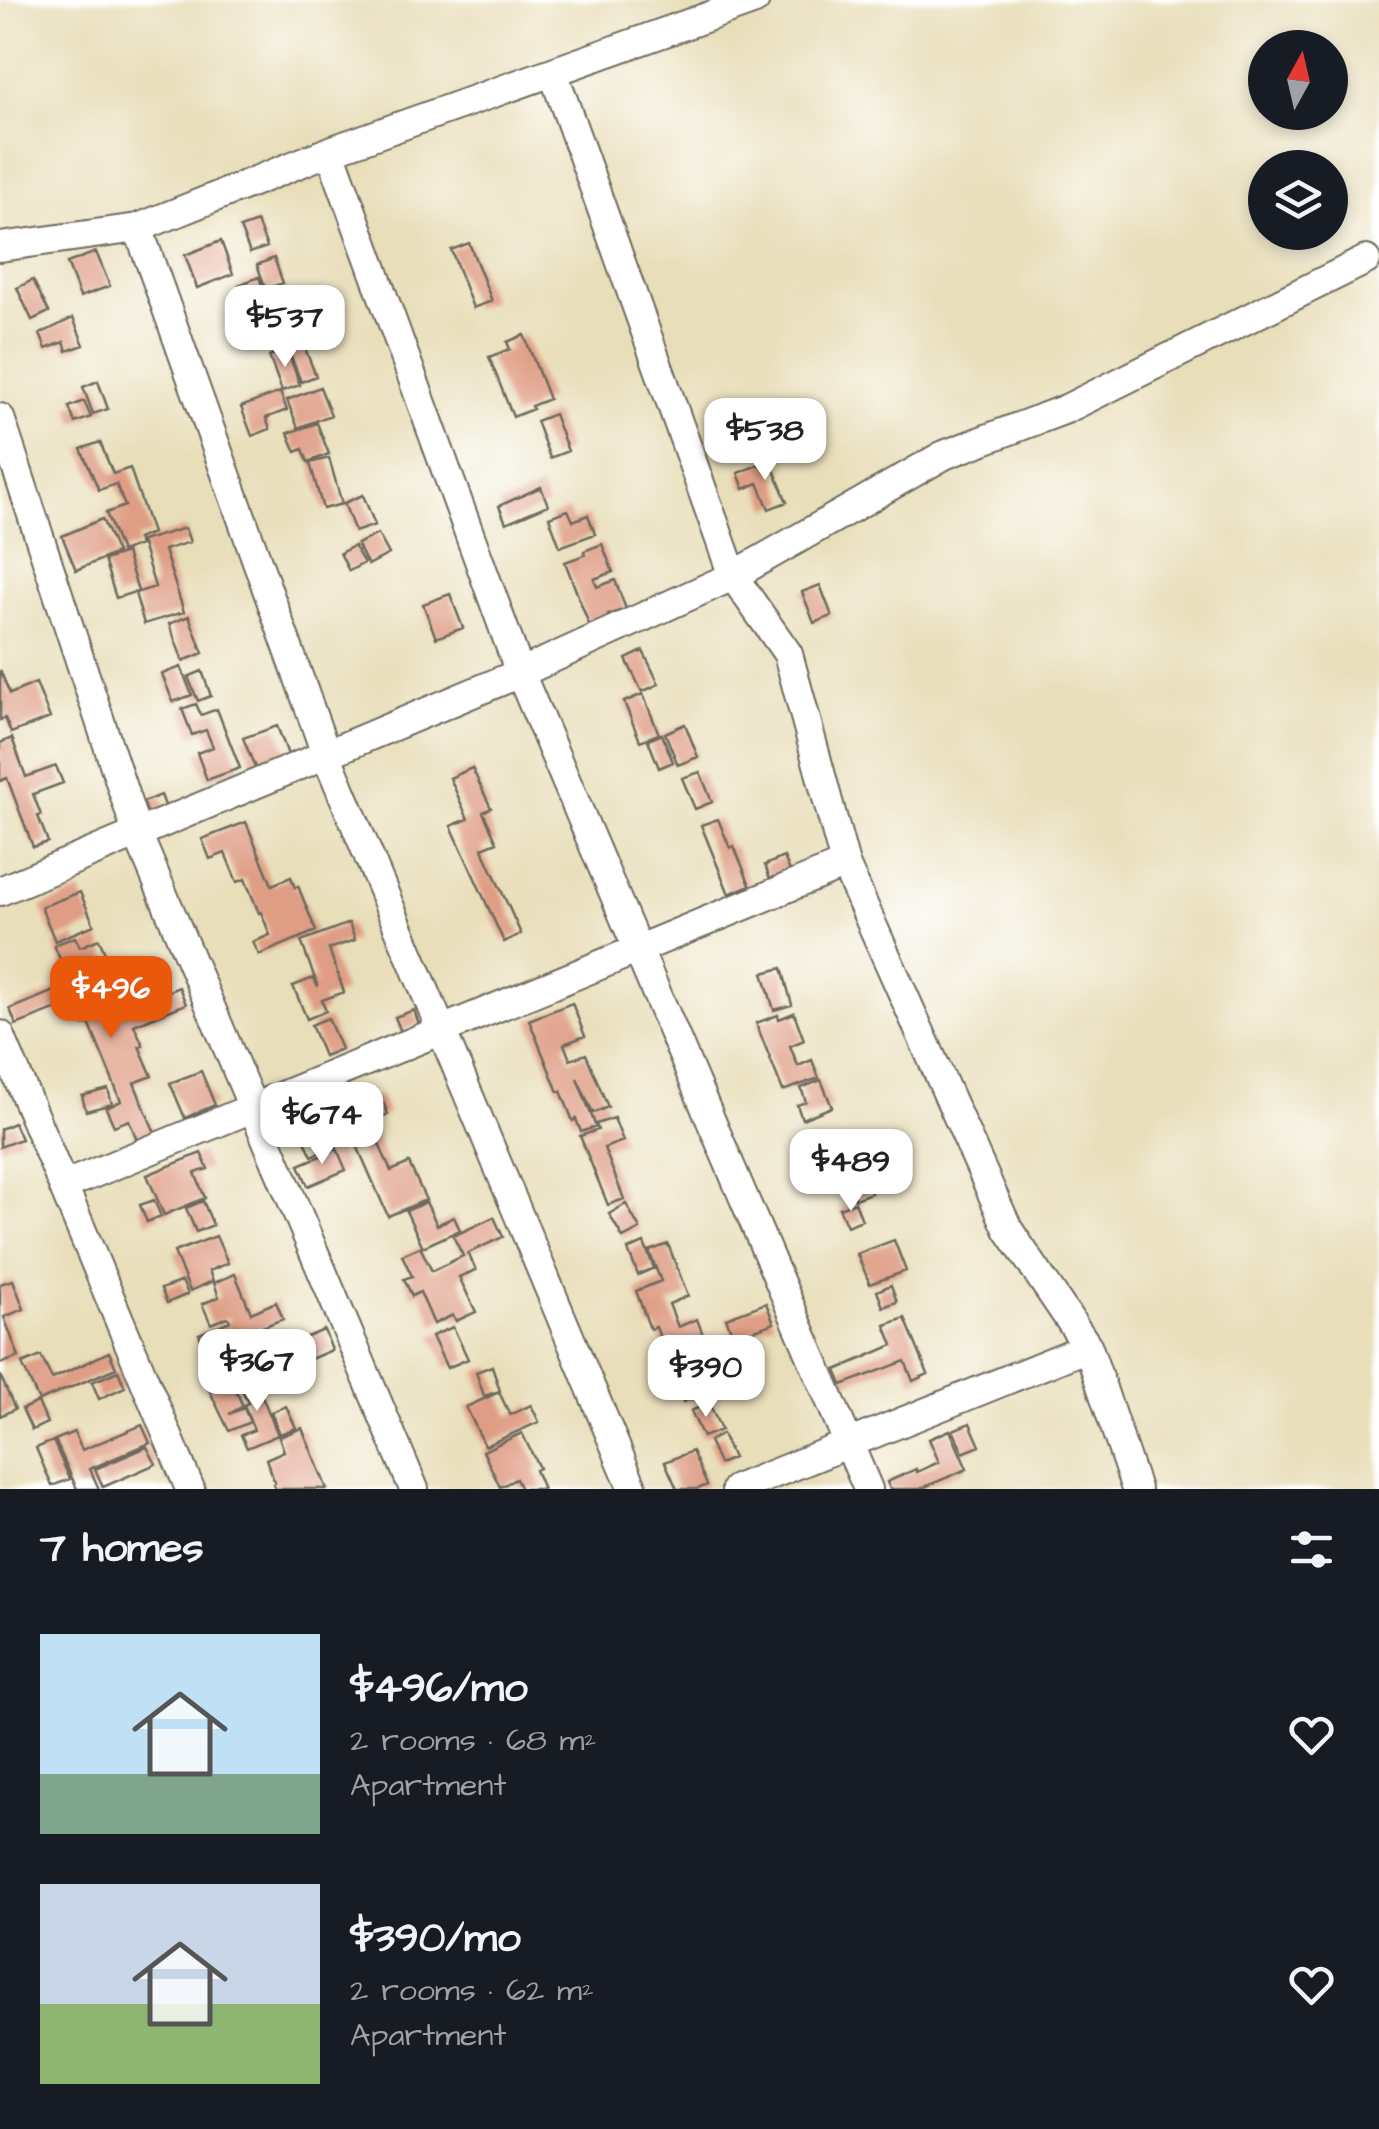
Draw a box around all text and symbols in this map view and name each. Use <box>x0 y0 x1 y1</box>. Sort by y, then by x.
north arrow <box>1248 30 1348 130</box>
map controls <box>1248 30 1348 250</box>
button: layers <box>1248 150 1348 250</box>
pin: $537 <box>226 285 344 370</box>
text: $537 <box>247 295 323 340</box>
pin: $538 <box>706 398 824 483</box>
text: $538 <box>726 408 804 453</box>
pin: $496 <box>52 956 170 1041</box>
text: $496 <box>72 966 150 1011</box>
pin: $674 <box>263 1082 381 1167</box>
text: $674 <box>282 1092 362 1137</box>
pin: $489 <box>792 1129 910 1214</box>
text: $489 <box>812 1139 890 1184</box>
pin: $367 <box>198 1329 316 1414</box>
pin: $390 <box>647 1335 765 1420</box>
text: $367 <box>220 1339 294 1384</box>
text: $390 <box>670 1345 742 1390</box>
text: 7 homes <box>40 1520 204 1578</box>
icon: filters <box>1284 1522 1339 1577</box>
text: $496/mo <box>350 1660 528 1718</box>
icon: home <box>120 1674 240 1794</box>
icon: heart <box>1284 1707 1339 1762</box>
text: 2 rooms · 68 m² <box>350 1718 596 1763</box>
text: Apartment <box>350 1763 506 1808</box>
text: $390/mo <box>350 1910 521 1968</box>
icon: home <box>120 1924 240 2044</box>
icon: heart <box>1284 1957 1339 2012</box>
text: 2 rooms · 62 m² <box>350 1968 594 2013</box>
text: Apartment <box>350 2013 506 2058</box>

